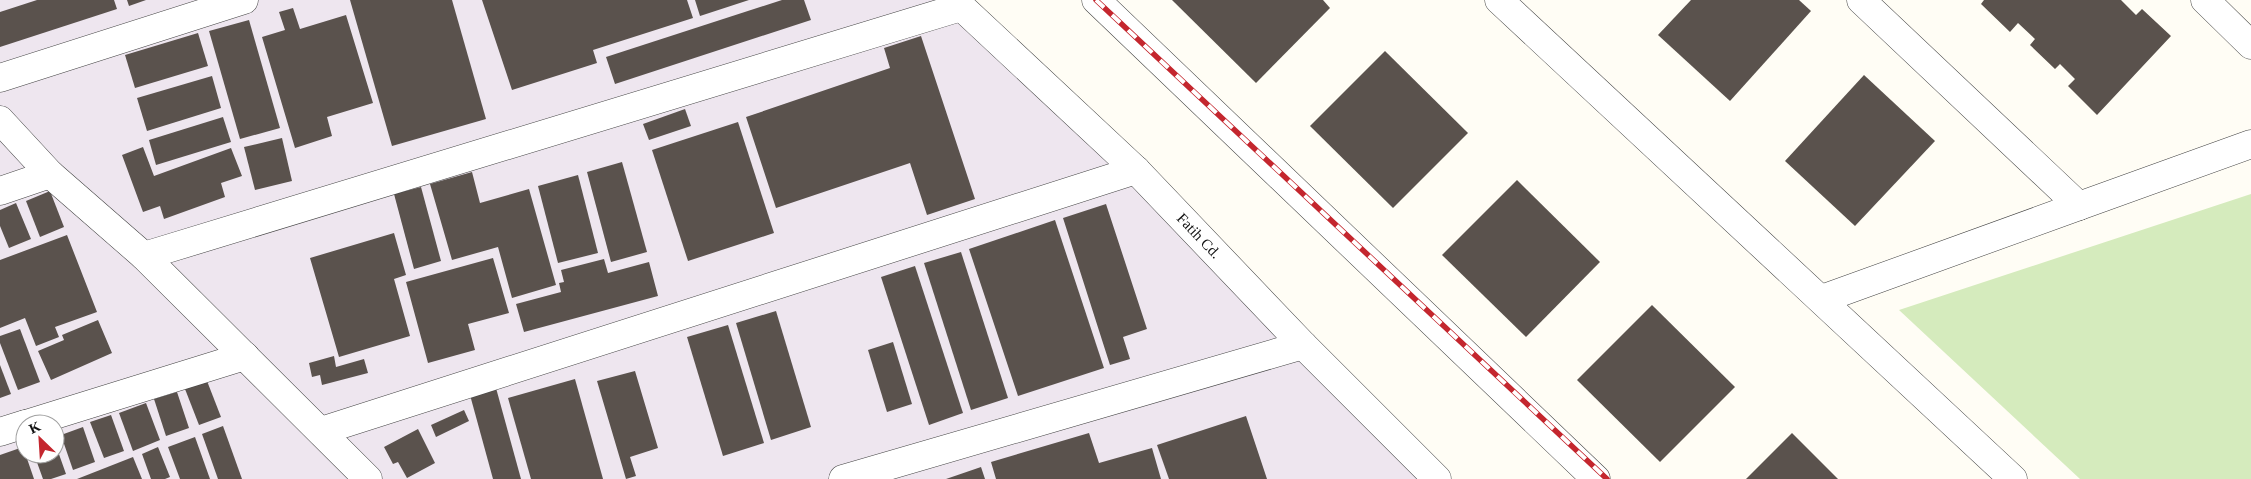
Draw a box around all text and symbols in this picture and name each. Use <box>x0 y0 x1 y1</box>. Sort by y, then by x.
street label: Fatih Cd. <box>1174 210 1224 262</box>
north arrow <box>15 414 65 464</box>
text: K <box>27 419 43 437</box>

